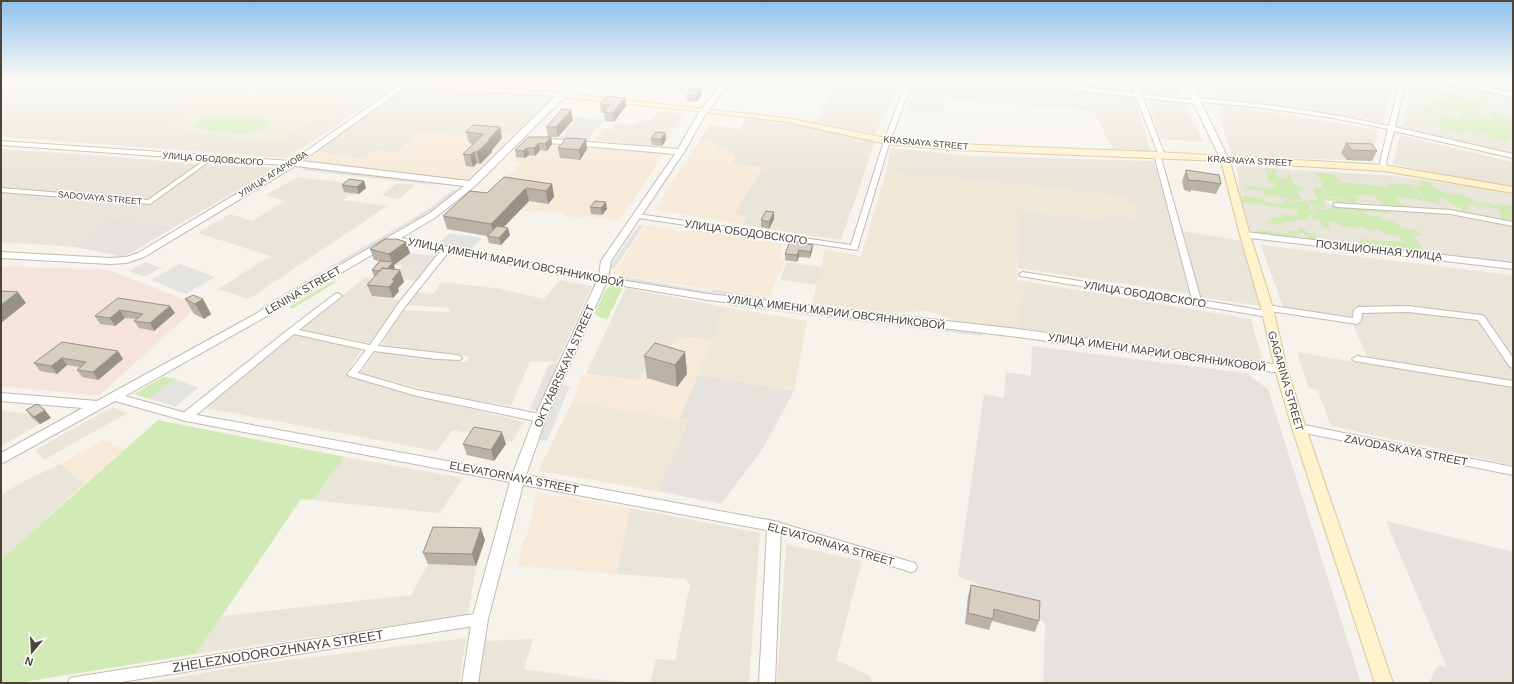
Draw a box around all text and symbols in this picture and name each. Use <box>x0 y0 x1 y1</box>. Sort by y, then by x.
street label: KRASNAYA STREET <box>883 134 969 152</box>
street label: УЛИЦА АГАРКОВА <box>237 149 309 199</box>
street label: УЛИЦА ОБОДОВСКОГО <box>162 150 264 168</box>
street label: KRASNAYA STREET <box>1207 154 1293 168</box>
street label: SADOVAYA STREET <box>57 189 143 207</box>
street label: УЛИЦА ОБОДОВСКОГО <box>684 217 809 247</box>
street label: УЛИЦА ИМЕНИ МАРИИ ОВСЯННИКОВОЙ <box>407 235 625 289</box>
street label: ПОЗИЦИОННАЯ УЛИЦА <box>1315 237 1443 263</box>
street label: LENINA STREET <box>263 263 343 317</box>
street label: УЛИЦА ОБОДОВСКОГО <box>1083 278 1208 310</box>
street label: УЛИЦА ИМЕНИ МАРИИ ОВСЯННИКОВОЙ <box>726 293 946 331</box>
street label: OKTYABRSKAYA STREET <box>532 303 597 429</box>
street label: GAGARINA STREET <box>1266 329 1306 433</box>
street label: УЛИЦА ИМЕНИ МАРИИ ОВСЯННИКОВОЙ <box>1047 331 1267 373</box>
street label: ZAVODASKAYA STREET <box>1343 432 1469 468</box>
street label: ELEVATORNAYA STREET <box>449 459 580 495</box>
street label: ELEVATORNAYA STREET <box>766 520 896 568</box>
street label: ZHELEZNODOROZHNAYA STREET <box>171 627 385 675</box>
north arrow <box>12 632 52 672</box>
text: N <box>23 655 35 668</box>

